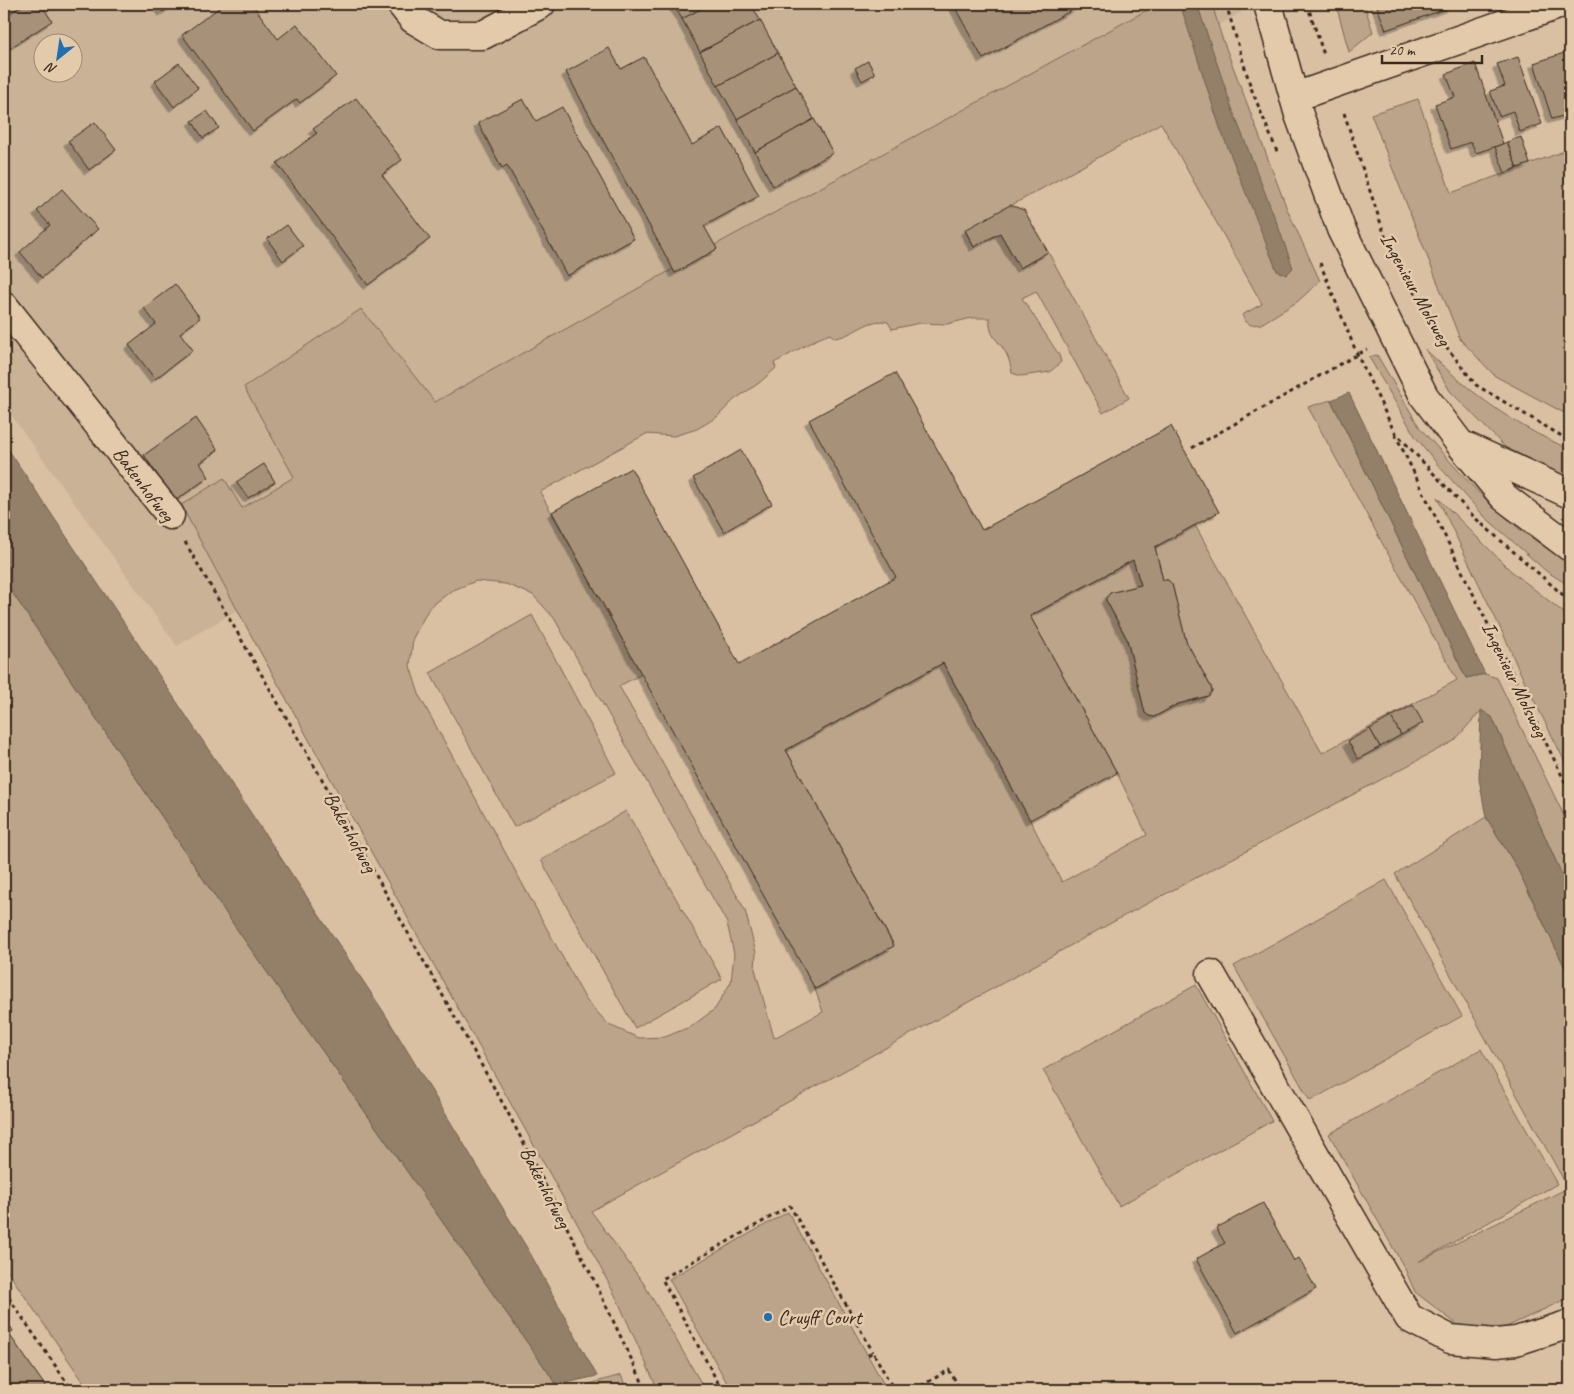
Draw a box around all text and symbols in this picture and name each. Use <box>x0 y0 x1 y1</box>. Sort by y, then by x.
north arrow <box>32 32 82 82</box>
scale bar <box>1382 32 1482 64</box>
text: 20 m <box>1389 41 1416 60</box>
text: N <box>42 58 60 78</box>
street label: Ingenieur Molsweg <box>1374 229 1458 351</box>
street label: Bakenhofweg <box>107 442 181 528</box>
street label: Ingenieur Molsweg <box>1476 618 1554 742</box>
street label: Bakenhofweg <box>318 788 384 878</box>
street label: Bakenhofweg <box>514 1142 577 1234</box>
place label: Cruyff Court <box>778 1305 864 1330</box>
marker: Cruyff Court <box>762 1311 774 1323</box>

